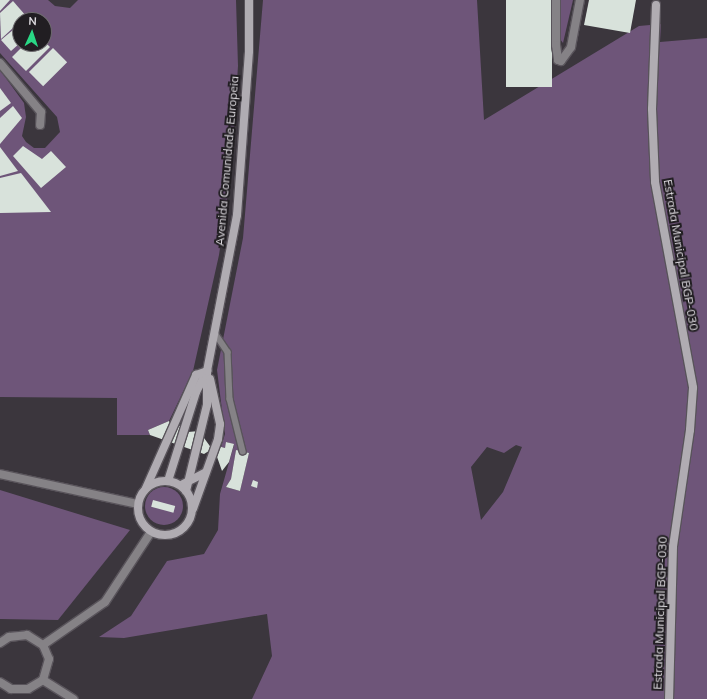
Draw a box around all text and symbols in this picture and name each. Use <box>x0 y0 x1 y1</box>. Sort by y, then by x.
north arrow <box>12 12 52 52</box>
text: N <box>28 14 37 28</box>
street label: Avenida Comunidade Europeia <box>212 75 242 247</box>
street label: Estrada Municipal BGP-030 <box>661 178 701 332</box>
street label: Estrada Municipal BGP-030 <box>650 536 670 690</box>

